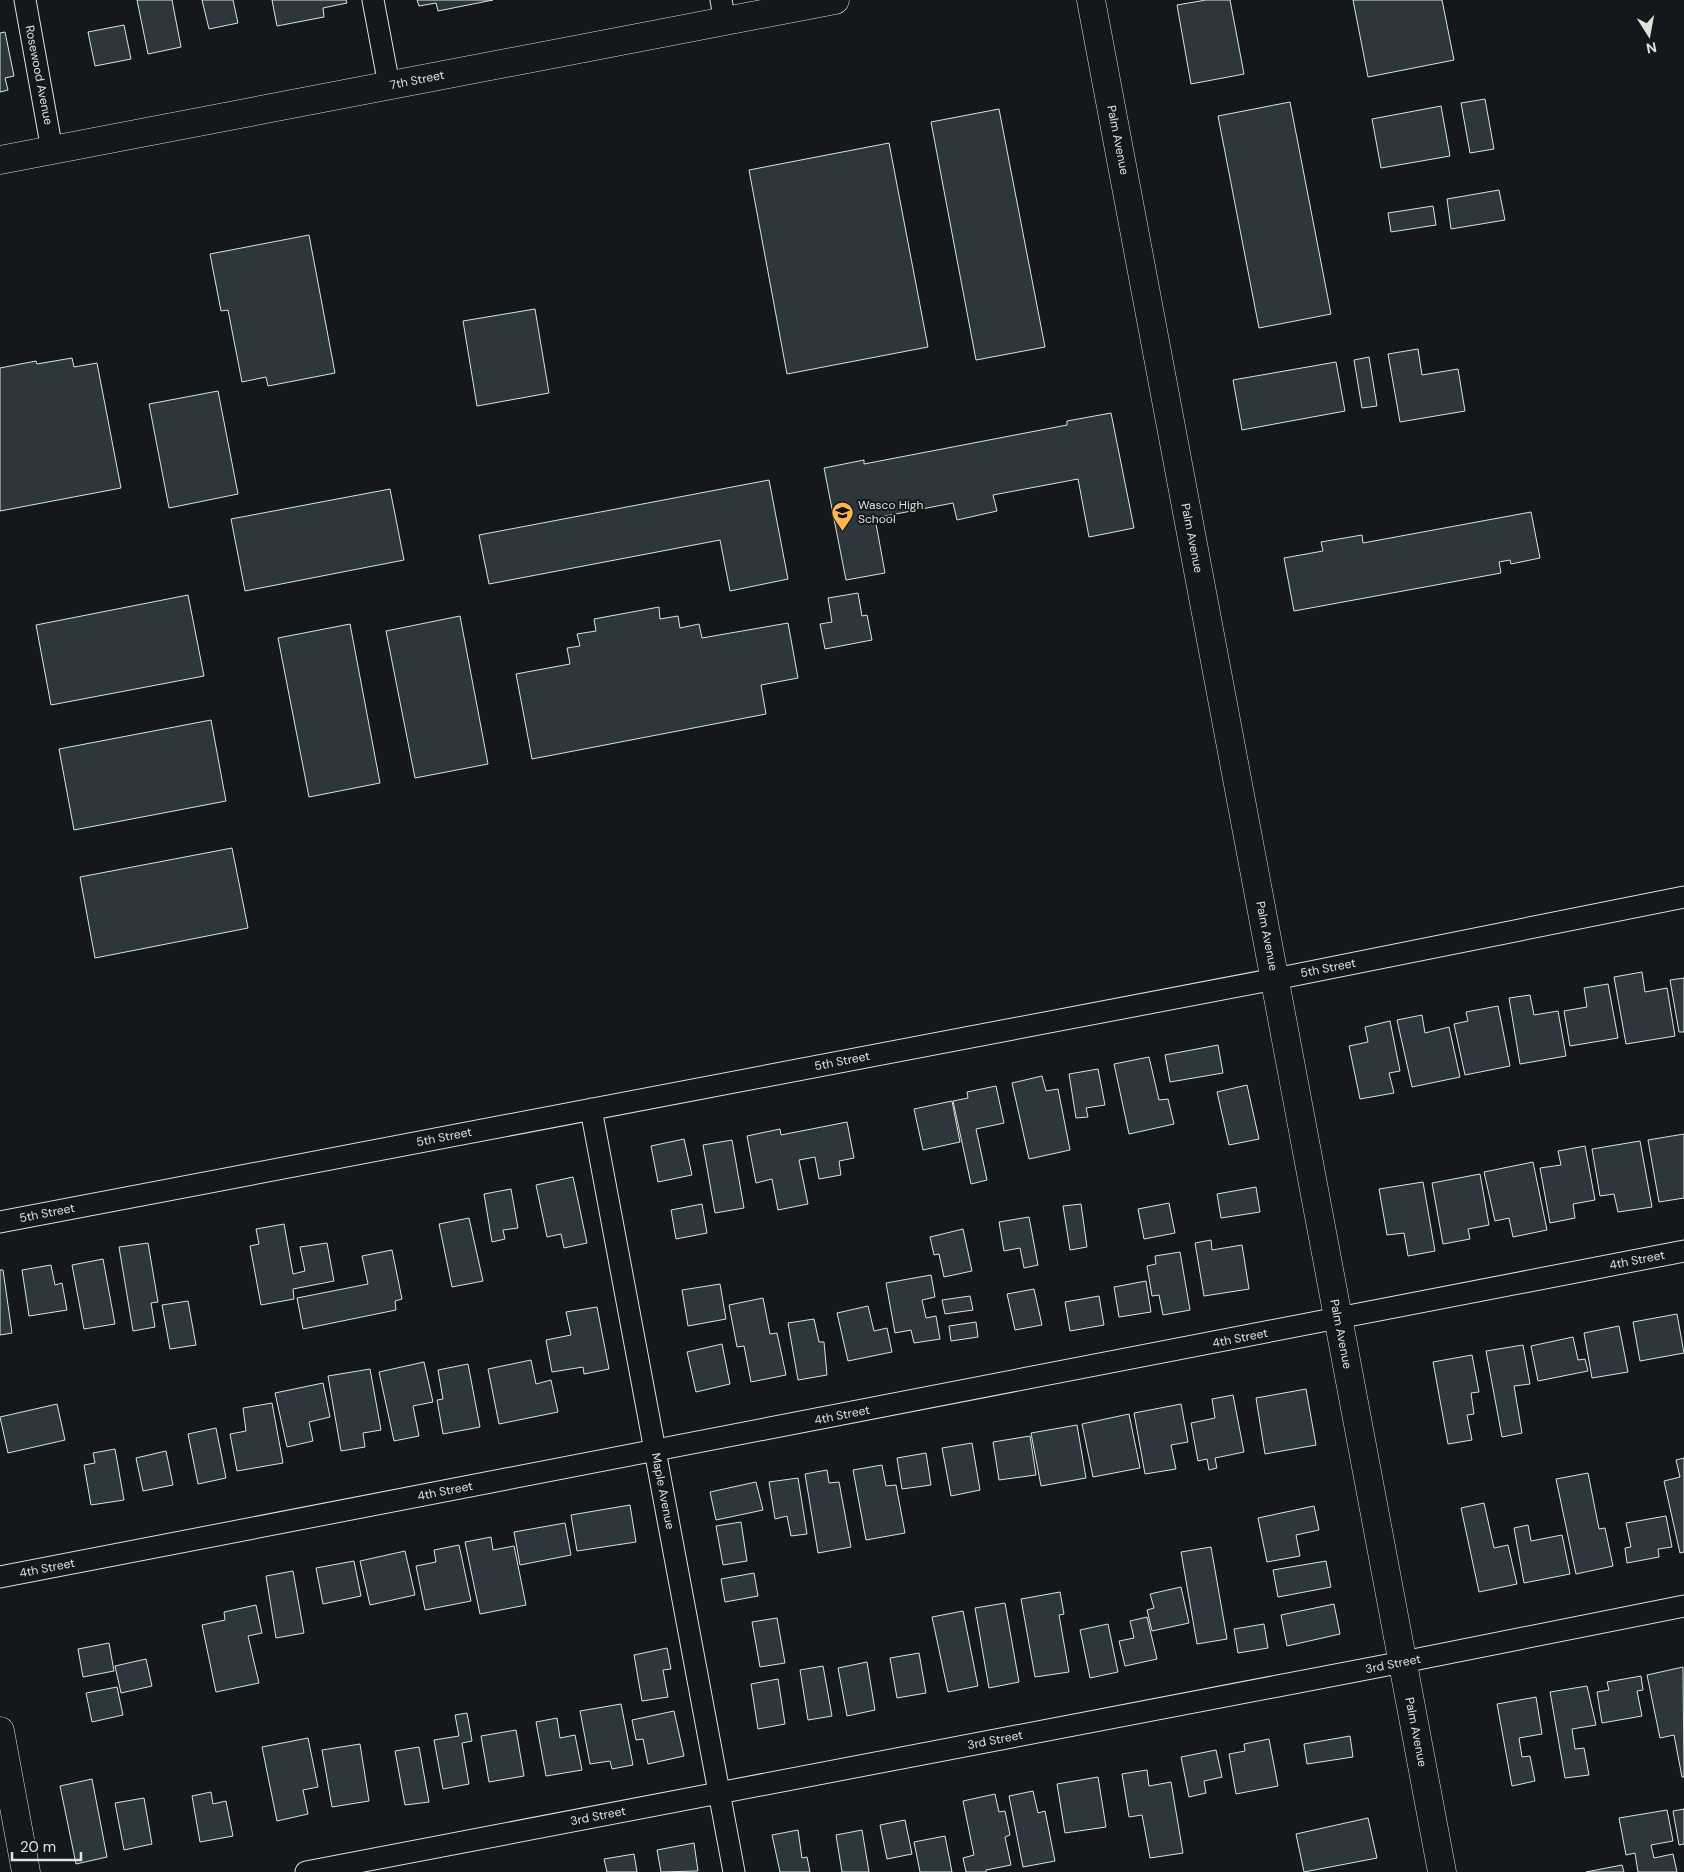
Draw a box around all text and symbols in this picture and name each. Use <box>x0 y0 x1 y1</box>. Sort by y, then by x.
north arrow <box>1624 10 1674 60</box>
street label: Rosewood Avenue <box>21 24 57 126</box>
text: N <box>1645 38 1658 58</box>
street label: 7th Street <box>388 67 446 93</box>
street label: Palm Avenue <box>1103 104 1133 176</box>
place label: Wasco High School <box>858 497 924 527</box>
school or university icon: Wasco High School <box>830 500 854 531</box>
street label: Palm Avenue <box>1177 502 1207 574</box>
street label: Palm Avenue <box>1252 900 1282 972</box>
street label: 5th Street <box>1299 955 1357 981</box>
street label: 5th Street <box>813 1048 871 1074</box>
street label: 5th Street <box>415 1124 473 1150</box>
street label: 5th Street <box>18 1200 76 1226</box>
street label: 4th Street <box>1608 1247 1666 1273</box>
street label: Palm Avenue <box>1326 1298 1356 1370</box>
street label: 4th Street <box>1211 1325 1269 1351</box>
street label: 4th Street <box>813 1402 871 1428</box>
street label: Maple Avenue <box>648 1451 678 1531</box>
street label: 4th Street <box>416 1478 474 1504</box>
street label: 4th Street <box>18 1555 76 1581</box>
street label: 3rd Street <box>1364 1651 1422 1677</box>
street label: Palm Avenue <box>1401 1696 1431 1768</box>
street label: 3rd Street <box>966 1727 1024 1753</box>
street label: 3rd Street <box>569 1803 627 1829</box>
scale bar <box>12 1830 81 1862</box>
text: 20 m <box>20 1837 56 1857</box>

